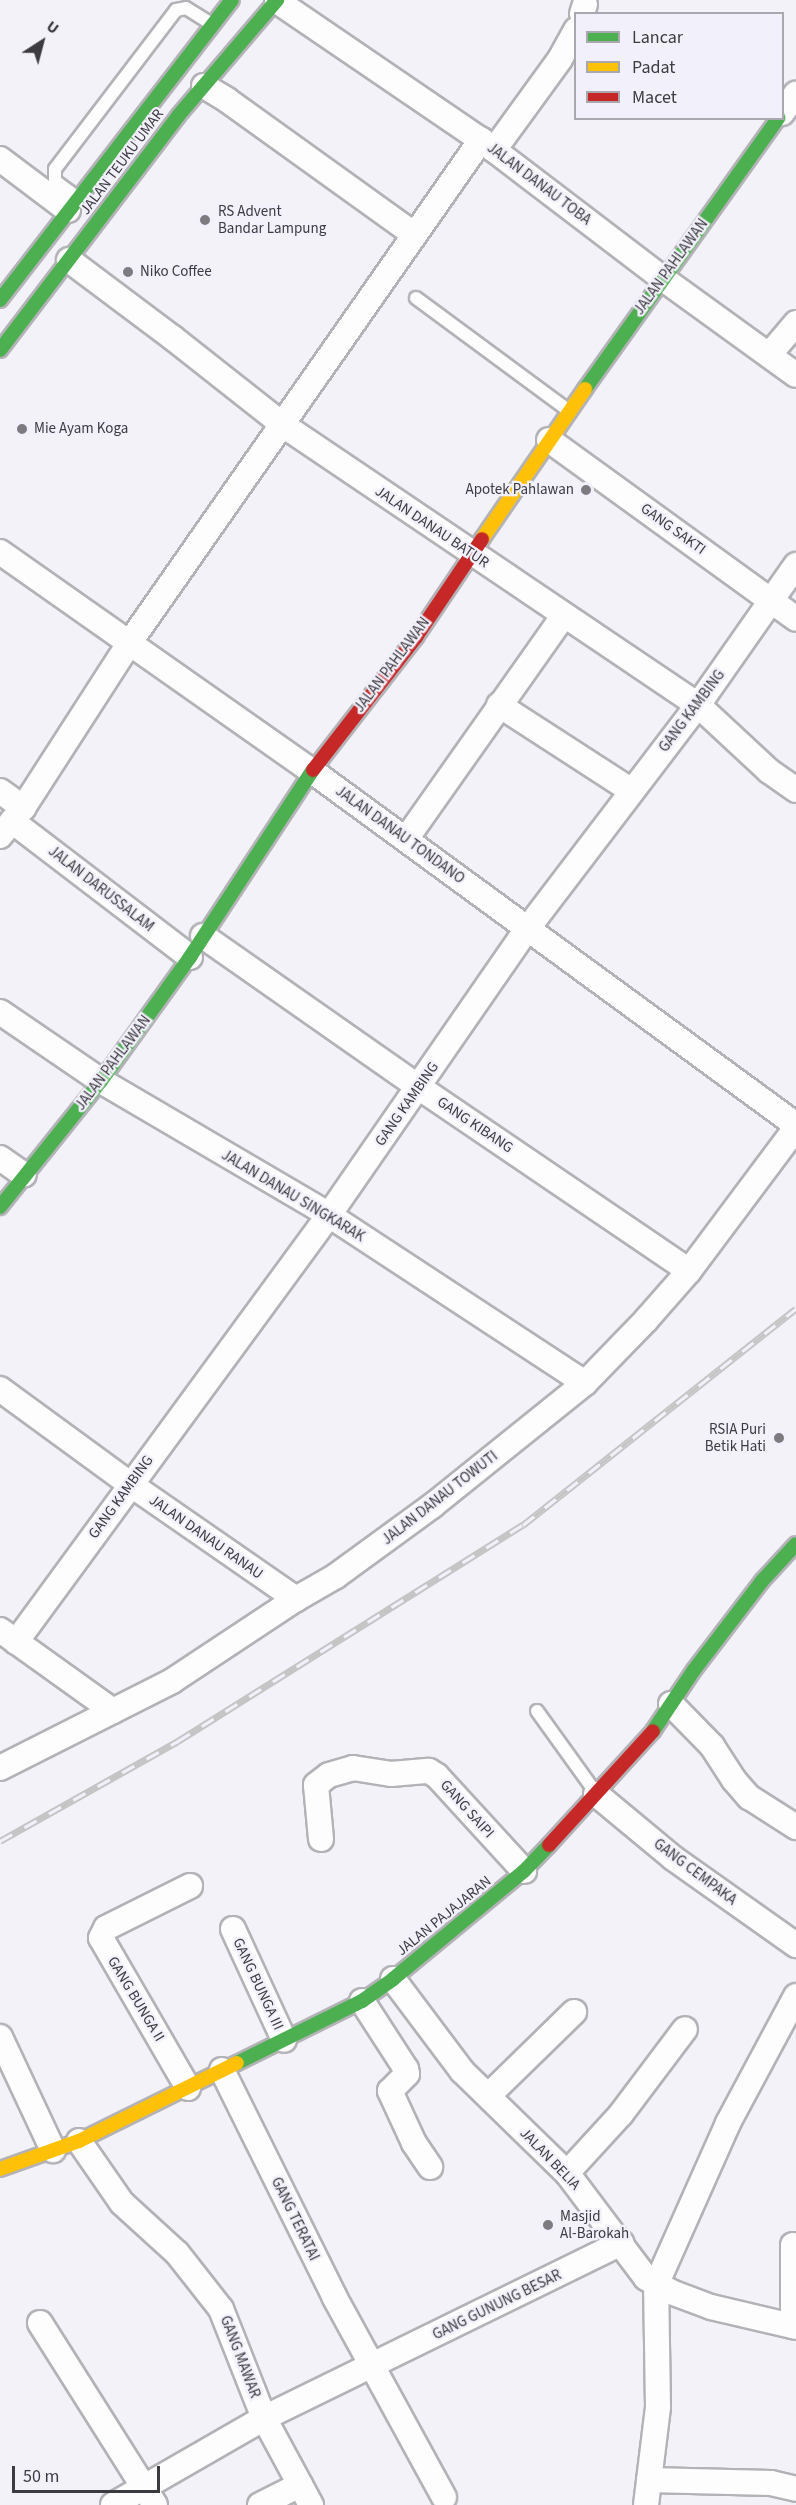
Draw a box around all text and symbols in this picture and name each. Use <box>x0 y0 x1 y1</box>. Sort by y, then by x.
north arrow <box>12 12 72 72</box>
legend <box>574 12 784 120</box>
text: U <box>42 15 63 39</box>
text: Lancar <box>632 25 683 50</box>
text: Padat <box>632 55 675 80</box>
text: Macet <box>632 85 677 110</box>
street label: JALAN TEUKU UMAR <box>76 106 168 218</box>
street label: JALAN DANAU TOBA <box>483 139 595 229</box>
place label: RS Advent Bandar Lampung <box>218 202 326 237</box>
marker: RS Advent Bandar Lampung <box>196 211 214 229</box>
street label: JALAN PAHLAWAN <box>630 215 712 319</box>
place label: Niko Coffee <box>140 263 212 281</box>
marker: Niko Coffee <box>121 265 135 279</box>
place label: Mie Ayam Koga <box>34 420 128 438</box>
marker: Mie Ayam Koga <box>15 422 29 436</box>
place label: Apotek Pahlawan <box>466 481 574 499</box>
street label: JALAN DANAU BATUR <box>372 482 492 572</box>
marker: Apotek Pahlawan <box>579 483 593 497</box>
street label: GANG SAKTI <box>637 499 709 559</box>
street label: JALAN PAHLAWAN <box>350 614 434 716</box>
street label: GANG KAMBING <box>655 666 729 756</box>
street label: JALAN DANAU TONDANO <box>332 782 468 888</box>
street label: JALAN DARUSSALAM <box>45 842 157 936</box>
street label: JALAN PAHLAWAN <box>71 1012 155 1114</box>
street label: GANG KAMBING <box>371 1058 443 1150</box>
street label: GANG KIBANG <box>434 1093 516 1157</box>
street label: JALAN DANAU SINGKARAK <box>218 1146 368 1246</box>
place label: RSIA Puri Betik Hati <box>705 1420 766 1455</box>
marker: RSIA Puri Betik Hati <box>770 1429 788 1447</box>
street label: JALAN DANAU TOWUTI <box>378 1447 502 1549</box>
street label: GANG KAMBING <box>85 1452 157 1542</box>
street label: JALAN DANAU RANAU <box>146 1491 266 1583</box>
street label: GANG SAIPI <box>436 1776 498 1842</box>
street label: GANG CEMPAKA <box>650 1835 740 1909</box>
street label: JALAN PAJAJARAN <box>393 1872 495 1960</box>
street label: GANG BUNGA III <box>229 1935 287 2033</box>
street label: GANG BUNGA II <box>104 1953 168 2045</box>
street label: JALAN BELIA <box>516 2124 584 2194</box>
street label: GANG TERATAI <box>267 2174 323 2264</box>
place label: Masjid Al-Barokah <box>560 2207 629 2242</box>
marker: Masjid Al-Barokah <box>541 2218 555 2232</box>
street label: GANG GUNUNG BESAR <box>430 2266 564 2344</box>
street label: GANG MAWAR <box>216 2313 264 2401</box>
scale bar <box>15 2454 164 2492</box>
text: 50 m <box>23 2464 59 2489</box>

